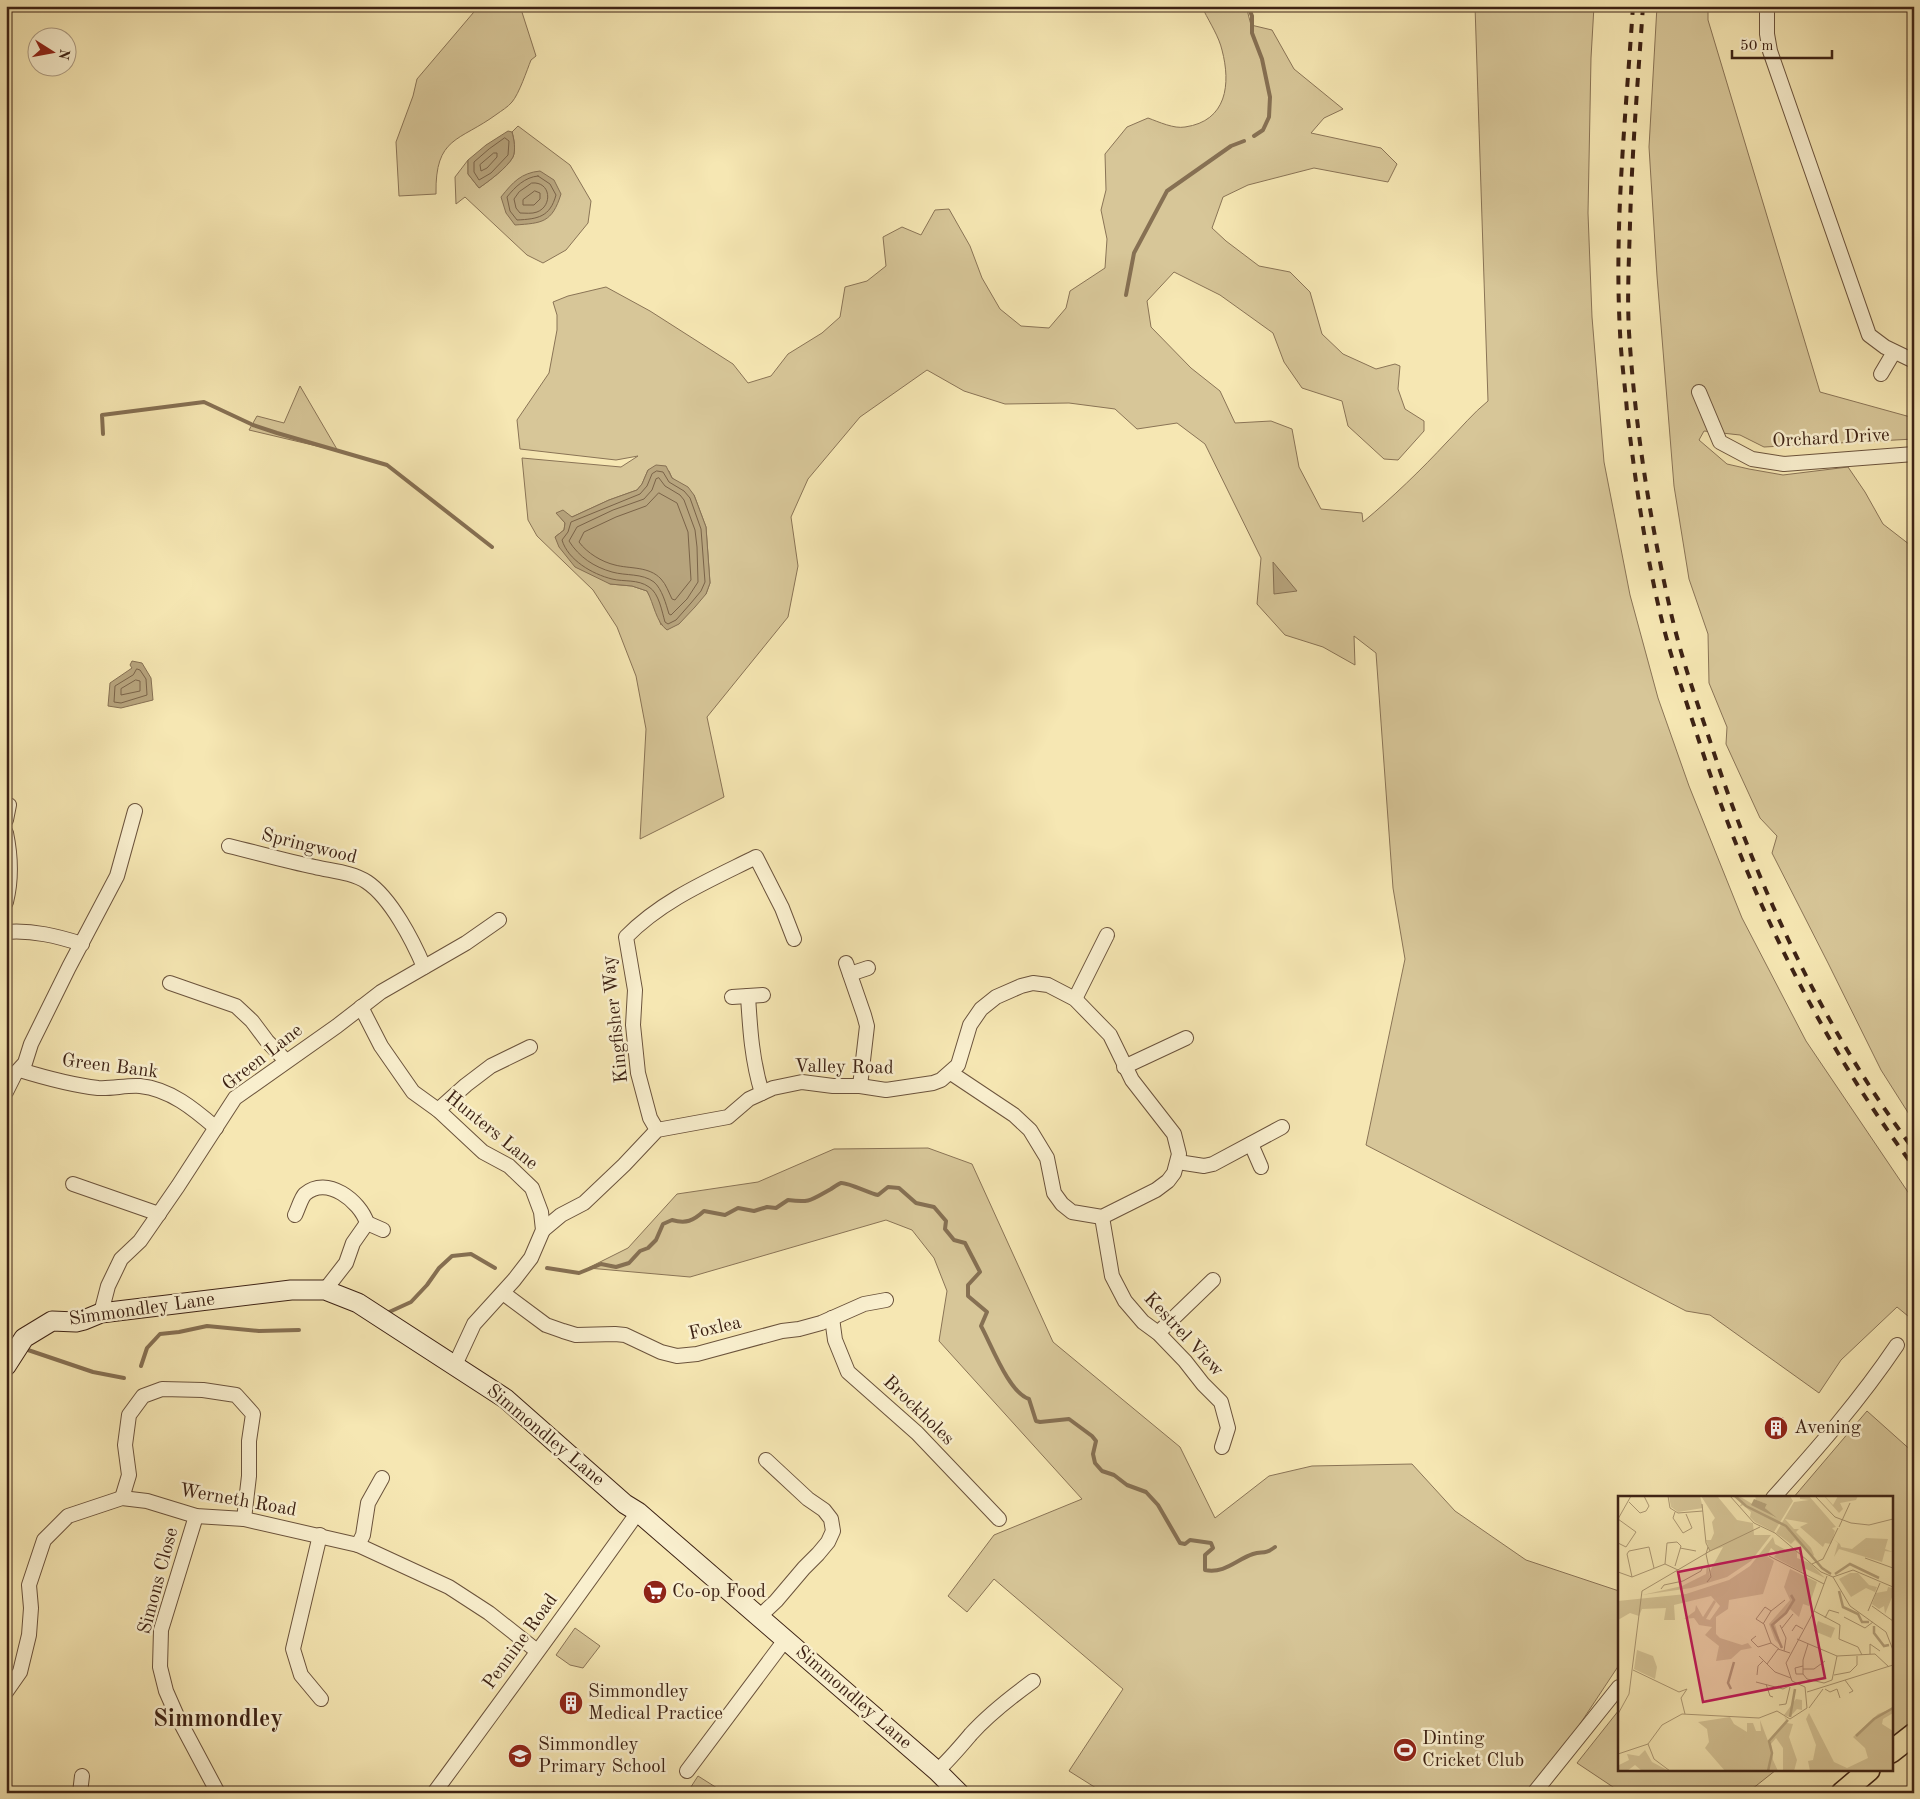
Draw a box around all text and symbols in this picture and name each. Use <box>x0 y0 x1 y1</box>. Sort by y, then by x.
north arrow <box>28 28 78 78</box>
scale bar <box>1732 28 1832 60</box>
text: 50 m <box>1740 39 1774 54</box>
text: N <box>56 48 72 61</box>
street label: Orchard Drive <box>1772 426 1890 452</box>
street label: Springwood <box>259 826 359 868</box>
street label: Kingfisher Way <box>600 954 632 1084</box>
street label: Green Lane <box>219 1021 307 1095</box>
street label: Green Bank <box>61 1052 159 1082</box>
street label: Valley Road <box>794 1058 894 1078</box>
street label: Hunters Lane <box>441 1088 541 1174</box>
street label: Kestrel View <box>1139 1289 1227 1381</box>
street label: Simmondley Lane <box>68 1290 216 1330</box>
street label: Foxlea <box>687 1314 744 1344</box>
street label: Brockholes <box>879 1373 957 1449</box>
street label: Simmondley Lane <box>483 1381 607 1491</box>
building icon: Avening <box>1763 1415 1789 1441</box>
place label: Avening <box>1794 1419 1862 1438</box>
street label: Werneth Road <box>178 1481 298 1521</box>
inset map <box>1618 1496 1892 1772</box>
street label: Simons Close <box>136 1526 182 1636</box>
supermarket icon: Co-op Food <box>642 1579 668 1605</box>
place label: Co-op Food <box>672 1583 766 1602</box>
street label: Pennine Road <box>480 1591 562 1693</box>
street label: Simmondley Lane <box>791 1643 915 1753</box>
place label: Simmondley Medical Practice <box>588 1683 723 1724</box>
building icon: Simmondley Medical Practice <box>558 1690 584 1716</box>
district label: Simmondley <box>153 1708 283 1732</box>
place label: Dinting Cricket Club <box>1422 1730 1524 1771</box>
place label: Simmondley Primary School <box>538 1736 666 1777</box>
sports icon: Dinting Cricket Club <box>1392 1737 1418 1763</box>
school or university icon: Simmondley Primary School <box>507 1743 533 1769</box>

